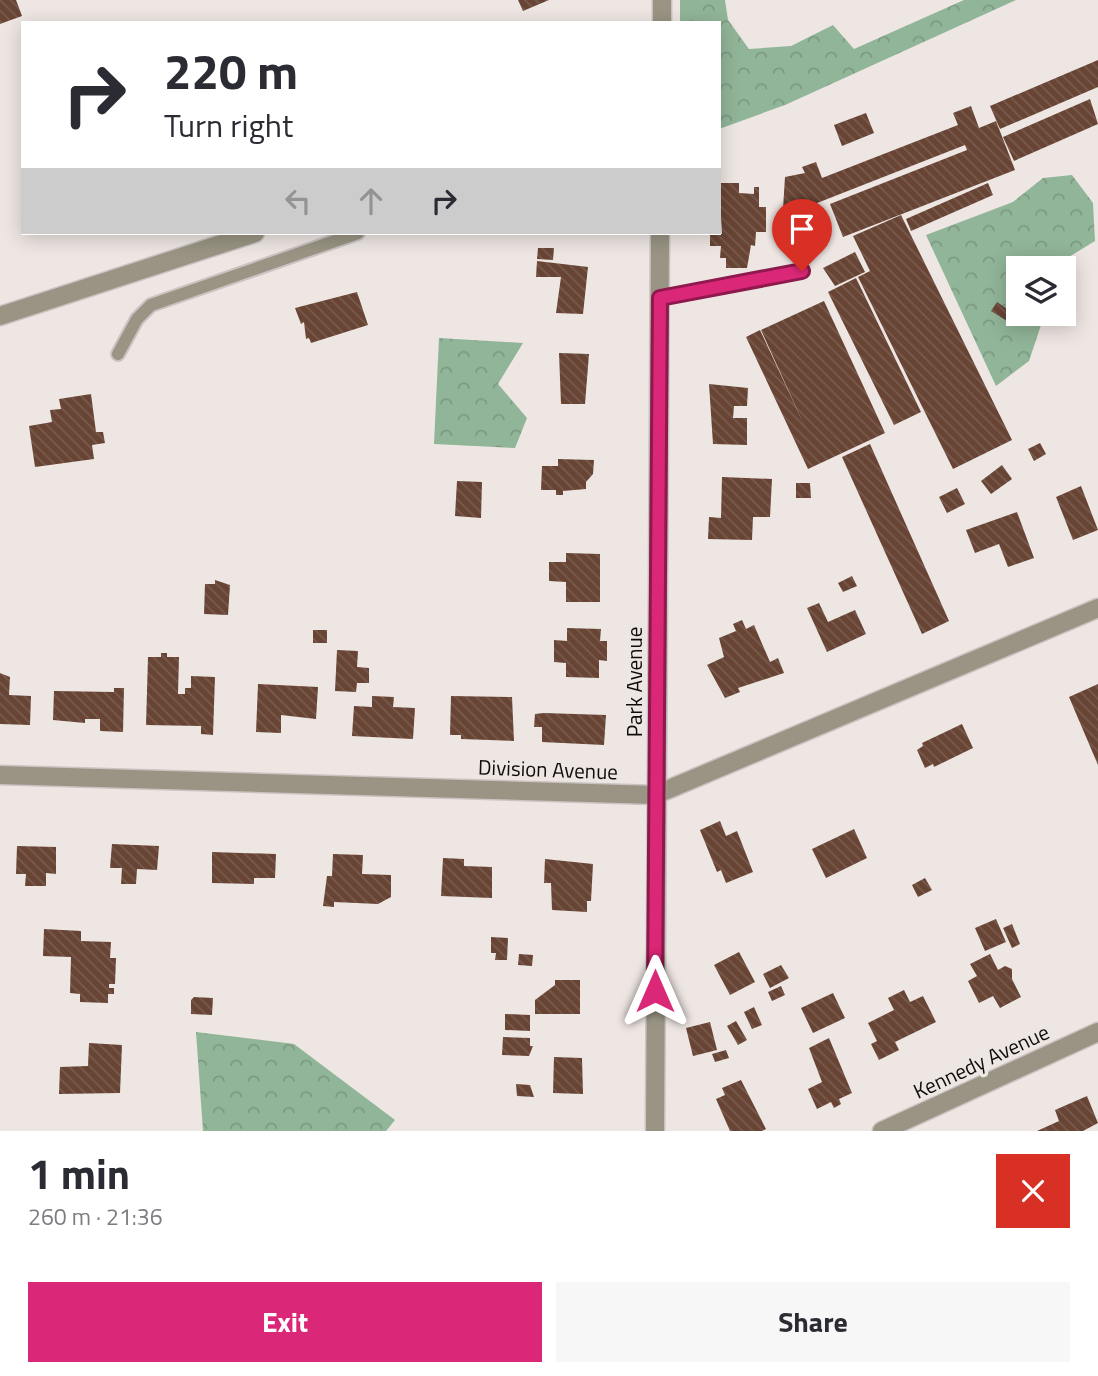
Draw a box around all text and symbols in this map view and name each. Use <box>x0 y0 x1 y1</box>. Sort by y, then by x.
text: 220 m <box>164 33 298 108</box>
icon: right <box>49 49 140 140</box>
text: Turn right <box>164 101 293 149</box>
icon: left <box>279 182 317 220</box>
icon: ahead <box>352 182 390 220</box>
icon: right <box>425 182 463 220</box>
pin <box>772 199 832 271</box>
icon: arrive <box>783 210 821 248</box>
map controls <box>1006 256 1076 326</box>
button: layers <box>1006 256 1076 326</box>
street label: Park Avenue <box>618 627 650 737</box>
street label: Division Avenue <box>478 751 618 787</box>
position arrow <box>618 954 692 1028</box>
street label: Kennedy Avenue <box>908 1015 1054 1107</box>
text: 1 min <box>28 1141 130 1205</box>
button: close <box>996 1154 1070 1228</box>
text: 260 m · 21:36 <box>28 1199 163 1234</box>
button: Exit <box>28 1282 542 1362</box>
button: Share <box>556 1282 1070 1362</box>

